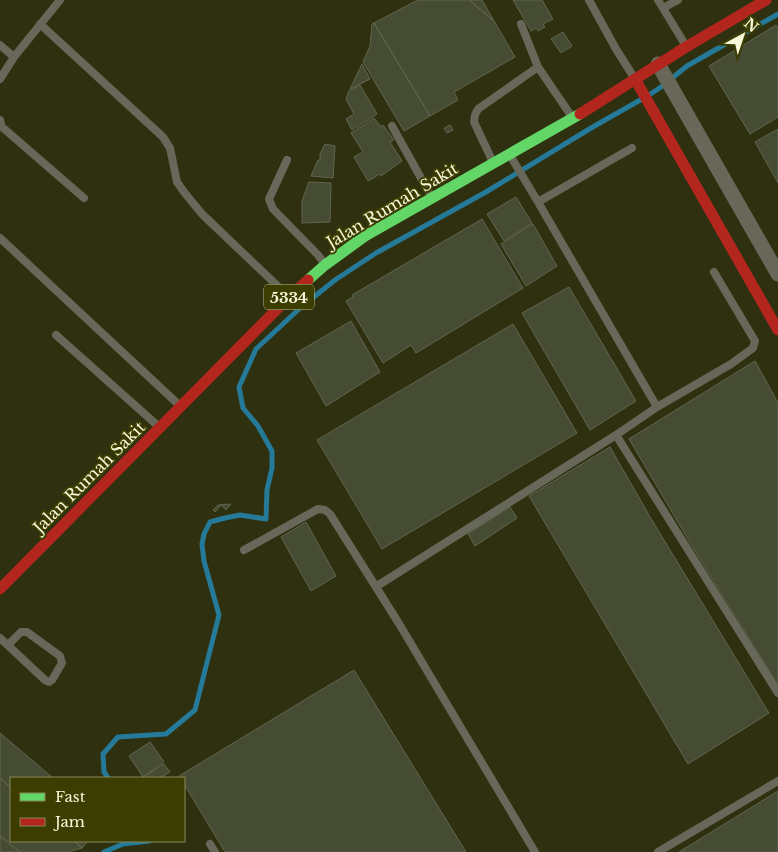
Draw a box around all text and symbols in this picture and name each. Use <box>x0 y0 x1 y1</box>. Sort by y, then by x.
north arrow <box>718 10 768 60</box>
text: N <box>741 14 762 36</box>
street label: Jalan Rumah Sakit <box>321 158 461 253</box>
road number: 5334 <box>264 284 314 310</box>
street label: Jalan Rumah Sakit <box>28 417 149 538</box>
legend <box>10 777 185 842</box>
text: Fast <box>55 787 86 806</box>
text: Jam <box>53 812 85 831</box>

